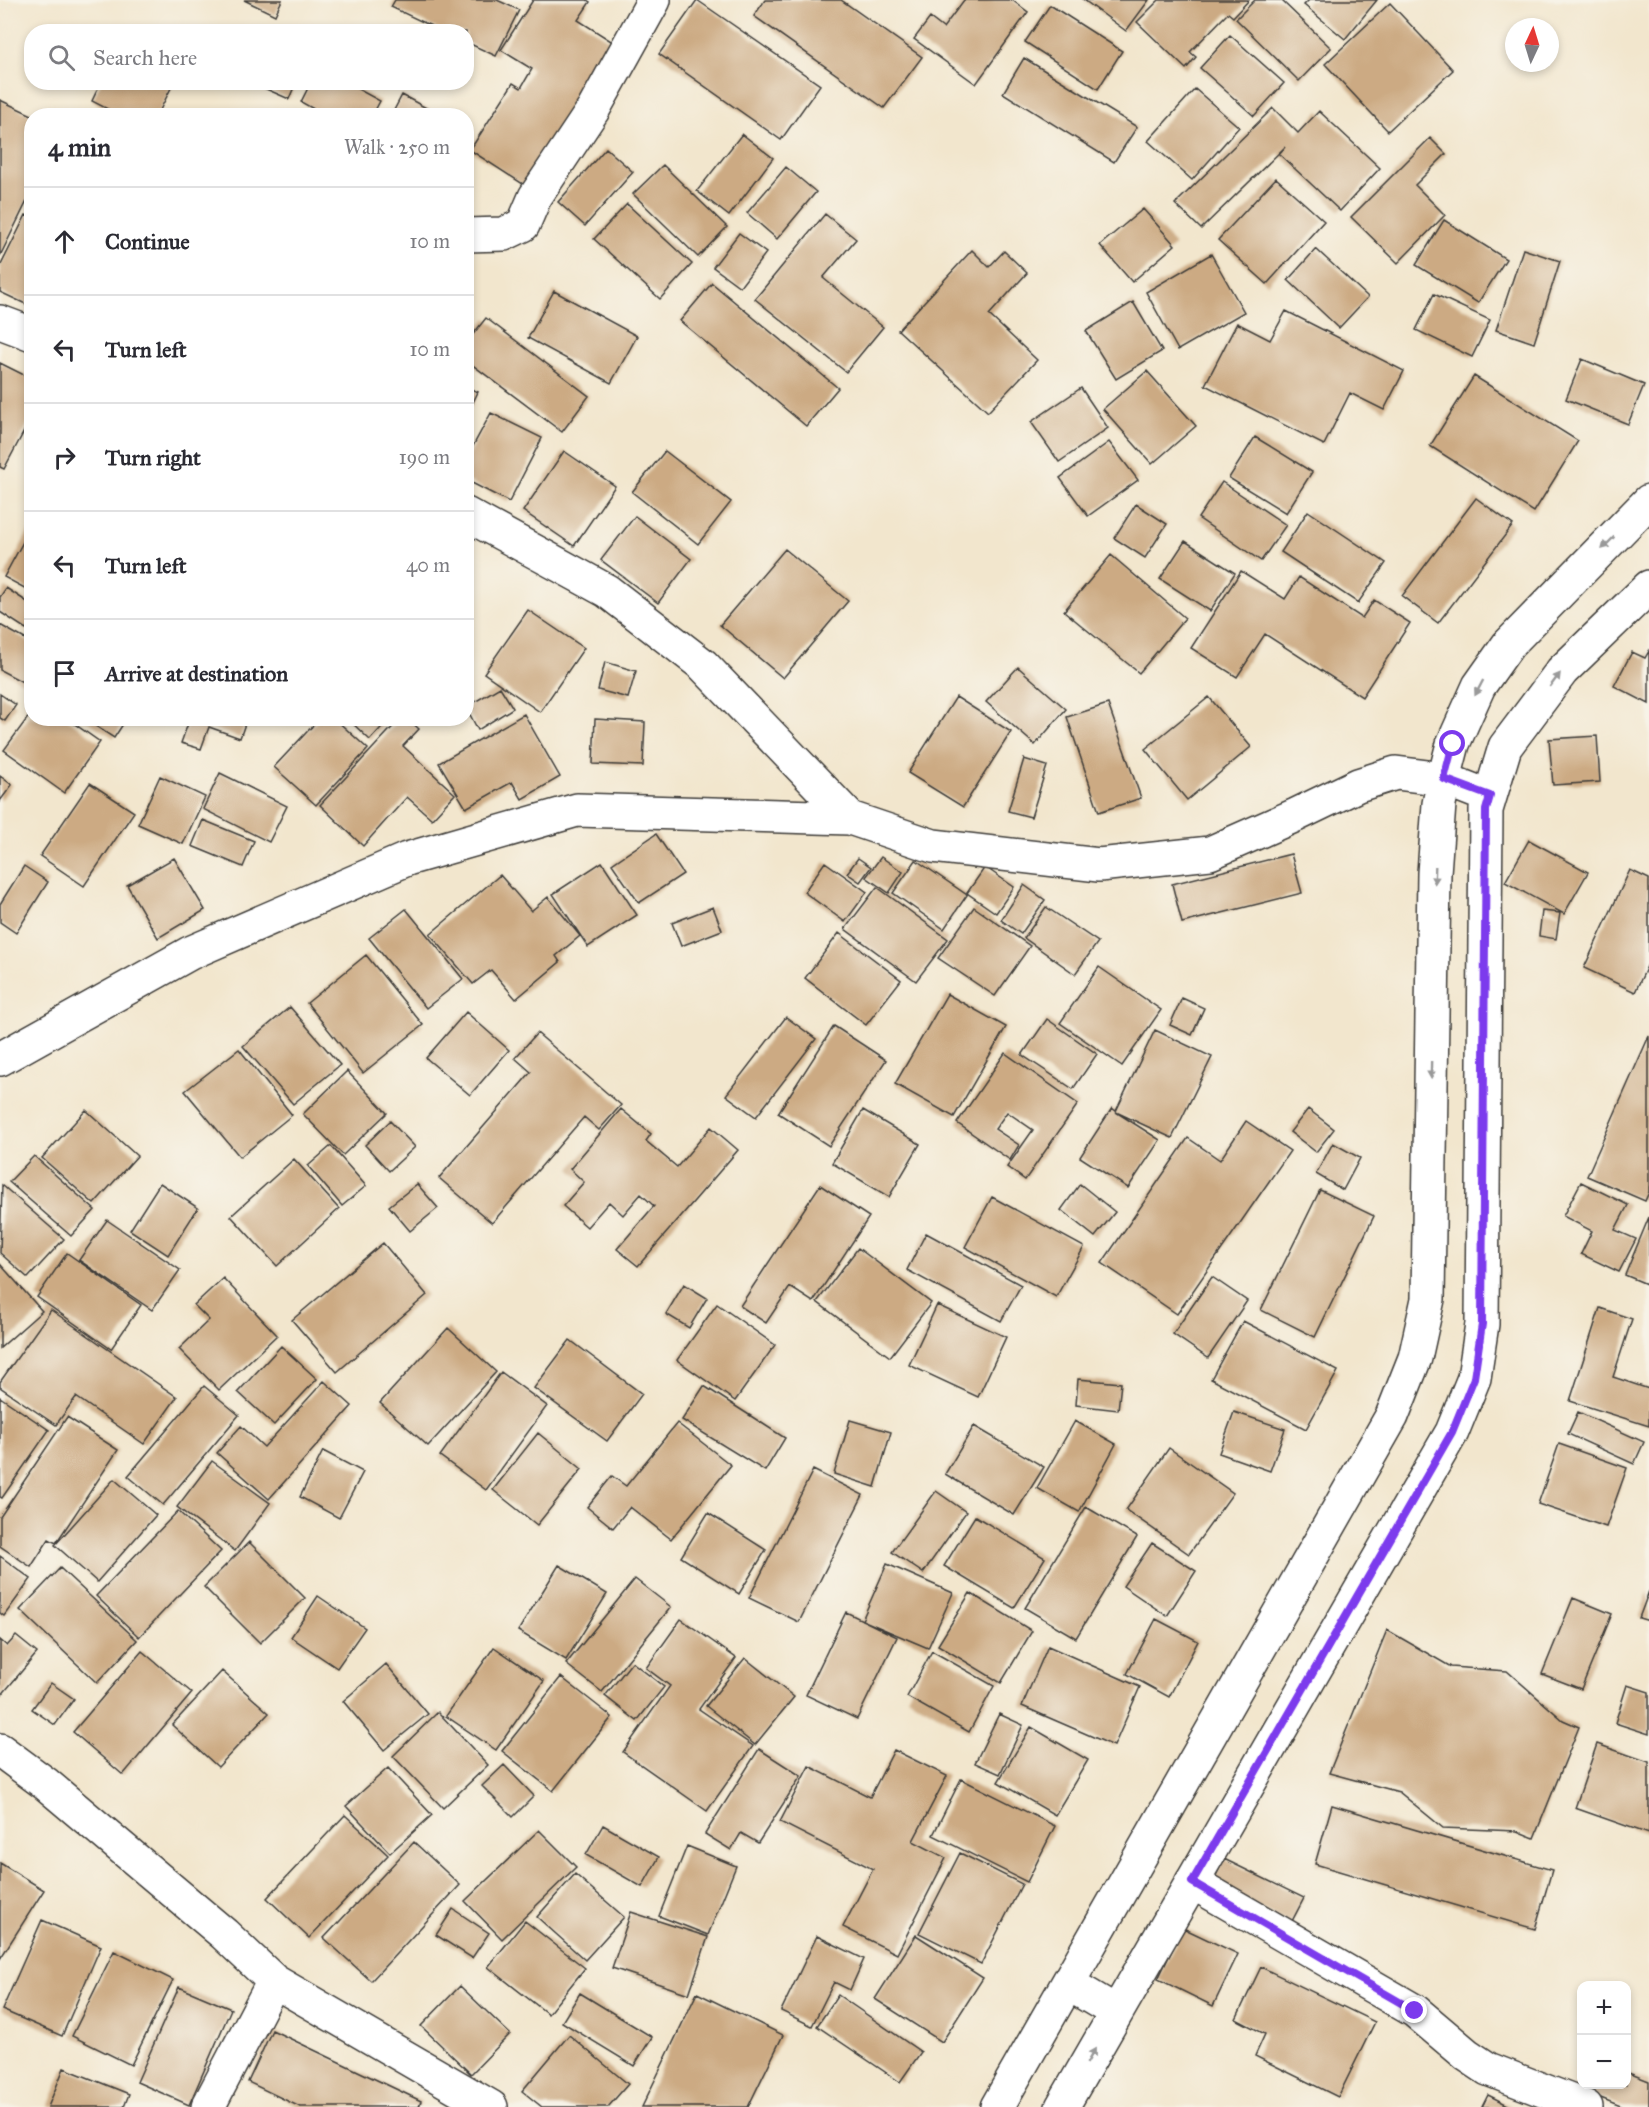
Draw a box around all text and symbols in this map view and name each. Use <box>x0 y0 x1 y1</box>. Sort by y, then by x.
north arrow <box>1505 18 1559 72</box>
search box <box>24 24 474 90</box>
icon: search <box>45 41 78 74</box>
text: Search here <box>93 44 197 71</box>
text: 4 min <box>48 131 111 163</box>
text: Walk · 250 m <box>344 135 450 159</box>
icon: ahead <box>48 225 81 258</box>
text: Continue <box>105 228 190 255</box>
text: 10 m <box>409 229 450 253</box>
icon: left <box>48 333 81 366</box>
text: Turn left <box>105 336 187 363</box>
text: 10 m <box>409 337 450 361</box>
icon: right <box>48 441 81 474</box>
text: Turn right <box>105 444 201 471</box>
text: 190 m <box>399 445 450 469</box>
one-way arrow <box>1601 536 1615 550</box>
icon: left <box>48 549 81 582</box>
text: Turn left <box>105 552 187 579</box>
text: 40 m <box>406 553 450 577</box>
icon: arrive <box>48 657 81 690</box>
text: Arrive at destination <box>105 660 288 687</box>
one-way arrow <box>1549 673 1561 689</box>
one-way arrow <box>1474 680 1484 697</box>
route start <box>1439 730 1465 756</box>
one-way arrow <box>1430 866 1439 885</box>
one-way arrow <box>1426 1061 1436 1080</box>
map controls <box>1577 1981 1631 2089</box>
button: + <box>1577 1981 1631 2035</box>
route end <box>1401 1997 1427 2023</box>
button: − <box>1577 2035 1631 2089</box>
one-way arrow <box>1086 2047 1096 2064</box>

